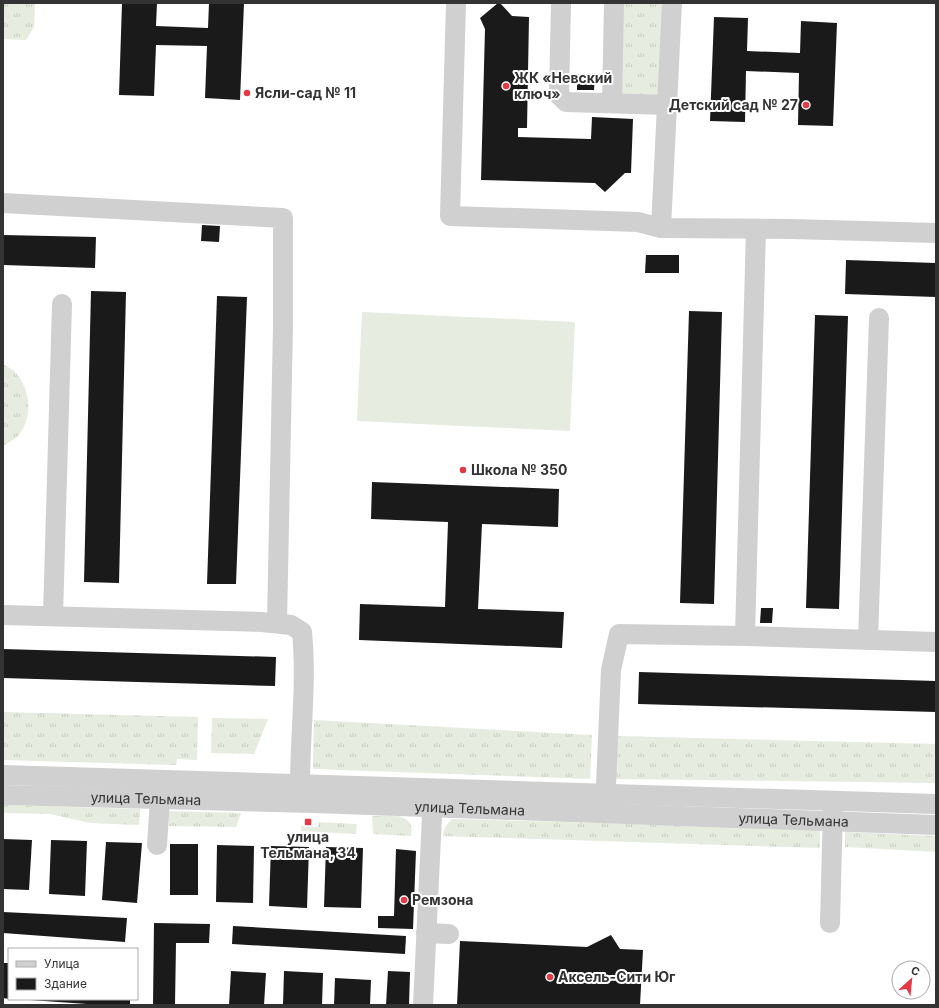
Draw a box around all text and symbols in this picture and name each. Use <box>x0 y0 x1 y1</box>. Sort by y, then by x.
place label: ЖК «Невский ключ» <box>514 69 612 102</box>
marker: ЖК «Невский ключ» <box>501 81 511 91</box>
place label: Ясли-сад № 11 <box>255 84 356 101</box>
marker: Ясли-сад № 11 <box>242 88 252 98</box>
place label: Детский сад № 27 <box>669 96 798 113</box>
marker: Детский сад № 27 <box>801 100 811 110</box>
place label: Школа № 350 <box>471 461 567 478</box>
marker: Школа № 350 <box>458 465 468 475</box>
street label: улица Тельмана <box>90 788 201 808</box>
street label: улица Тельмана <box>414 798 525 818</box>
street label: улица Тельмана <box>738 809 849 830</box>
marker: улица Тельмана, 34 <box>303 817 313 827</box>
place label: улица Тельмана, 34 <box>260 828 356 861</box>
place label: Ремзона <box>412 891 473 908</box>
marker: Ремзона <box>399 895 409 905</box>
legend <box>8 948 138 1000</box>
text: Улица <box>44 956 79 971</box>
north arrow <box>891 960 931 1000</box>
text: С <box>909 963 922 979</box>
place label: Аксель-Сити Юг <box>558 968 676 985</box>
marker: Аксель-Сити Юг <box>545 972 555 982</box>
text: Здание <box>44 976 87 991</box>

